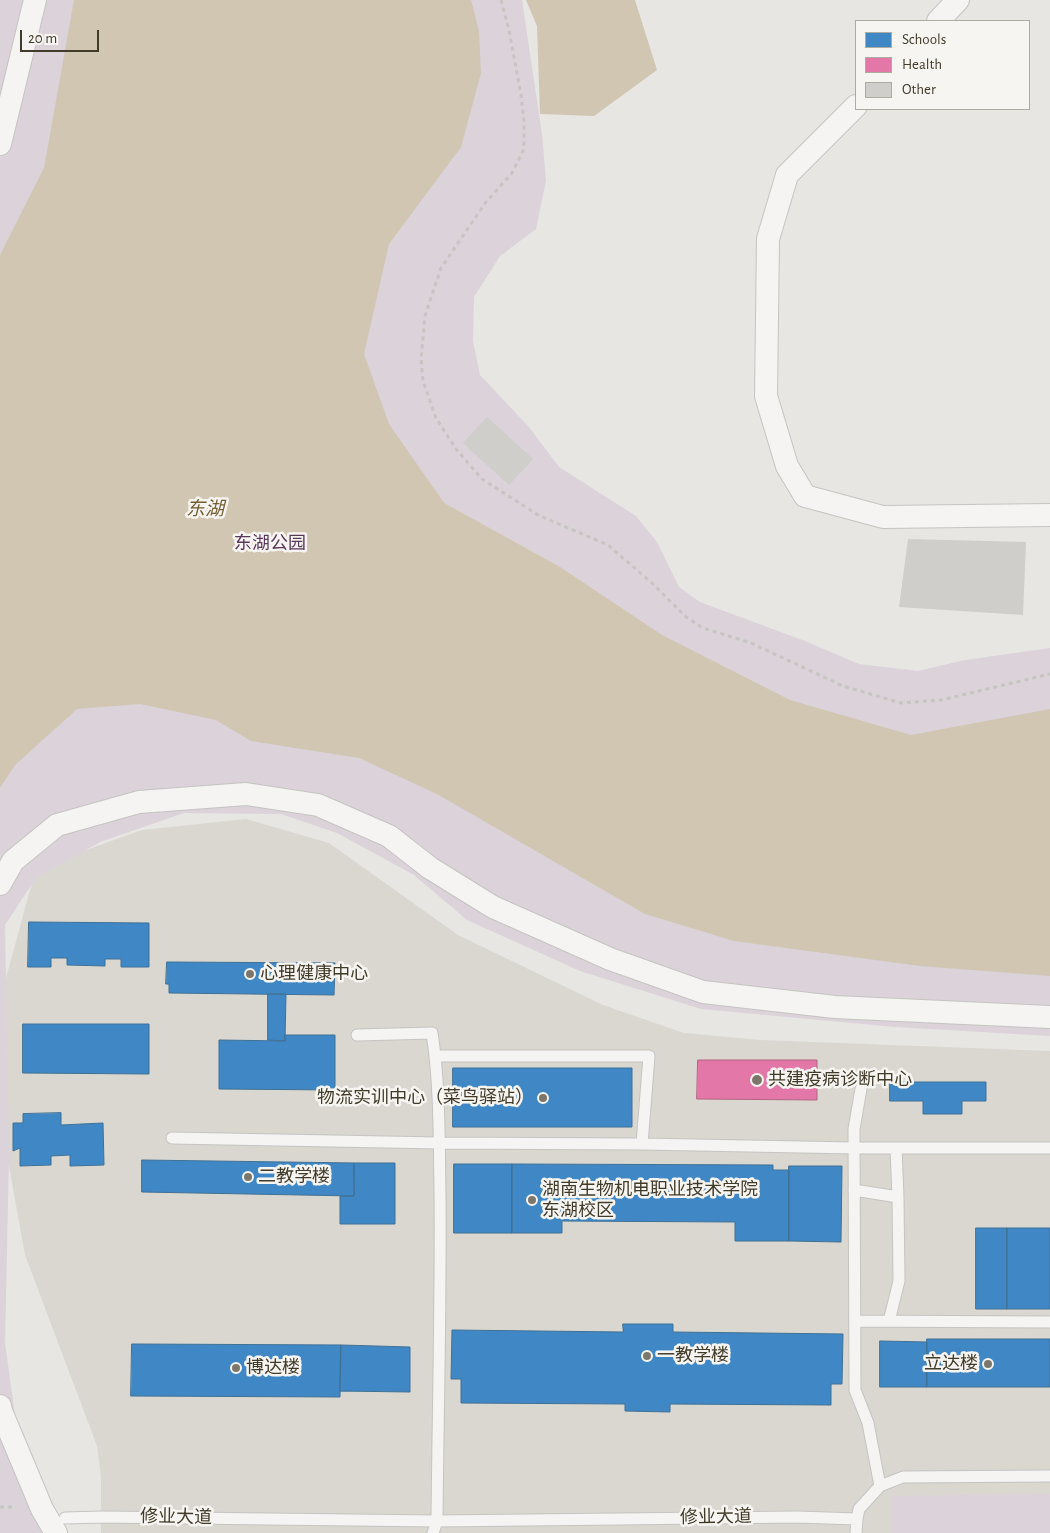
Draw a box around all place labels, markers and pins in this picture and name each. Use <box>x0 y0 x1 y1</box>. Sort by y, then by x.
place label: 心理健康中心 <box>260 963 368 985</box>
marker: 心理健康中心 <box>244 968 256 980</box>
place label: 共建疫病诊断中心 <box>768 1069 912 1091</box>
marker: 共建疫病诊断中心 <box>750 1073 764 1087</box>
place label: 物流实训中心（菜鸟驿站） <box>317 1087 533 1109</box>
marker: 物流实训中心（菜鸟驿站） <box>537 1092 549 1104</box>
place label: 二教学楼 <box>258 1166 330 1188</box>
marker: 二教学楼 <box>242 1171 254 1183</box>
place label: 湖南生物机电职业技术学院 东湖校区 <box>542 1179 758 1222</box>
marker: 湖南生物机电职业技术学院 东湖校区 <box>526 1194 538 1206</box>
place label: 一教学楼 <box>657 1345 729 1367</box>
marker: 一教学楼 <box>641 1350 653 1362</box>
place label: 立达楼 <box>924 1353 978 1375</box>
place label: 博达楼 <box>246 1357 300 1379</box>
marker: 立达楼 <box>982 1358 994 1370</box>
marker: 博达楼 <box>230 1362 242 1374</box>

